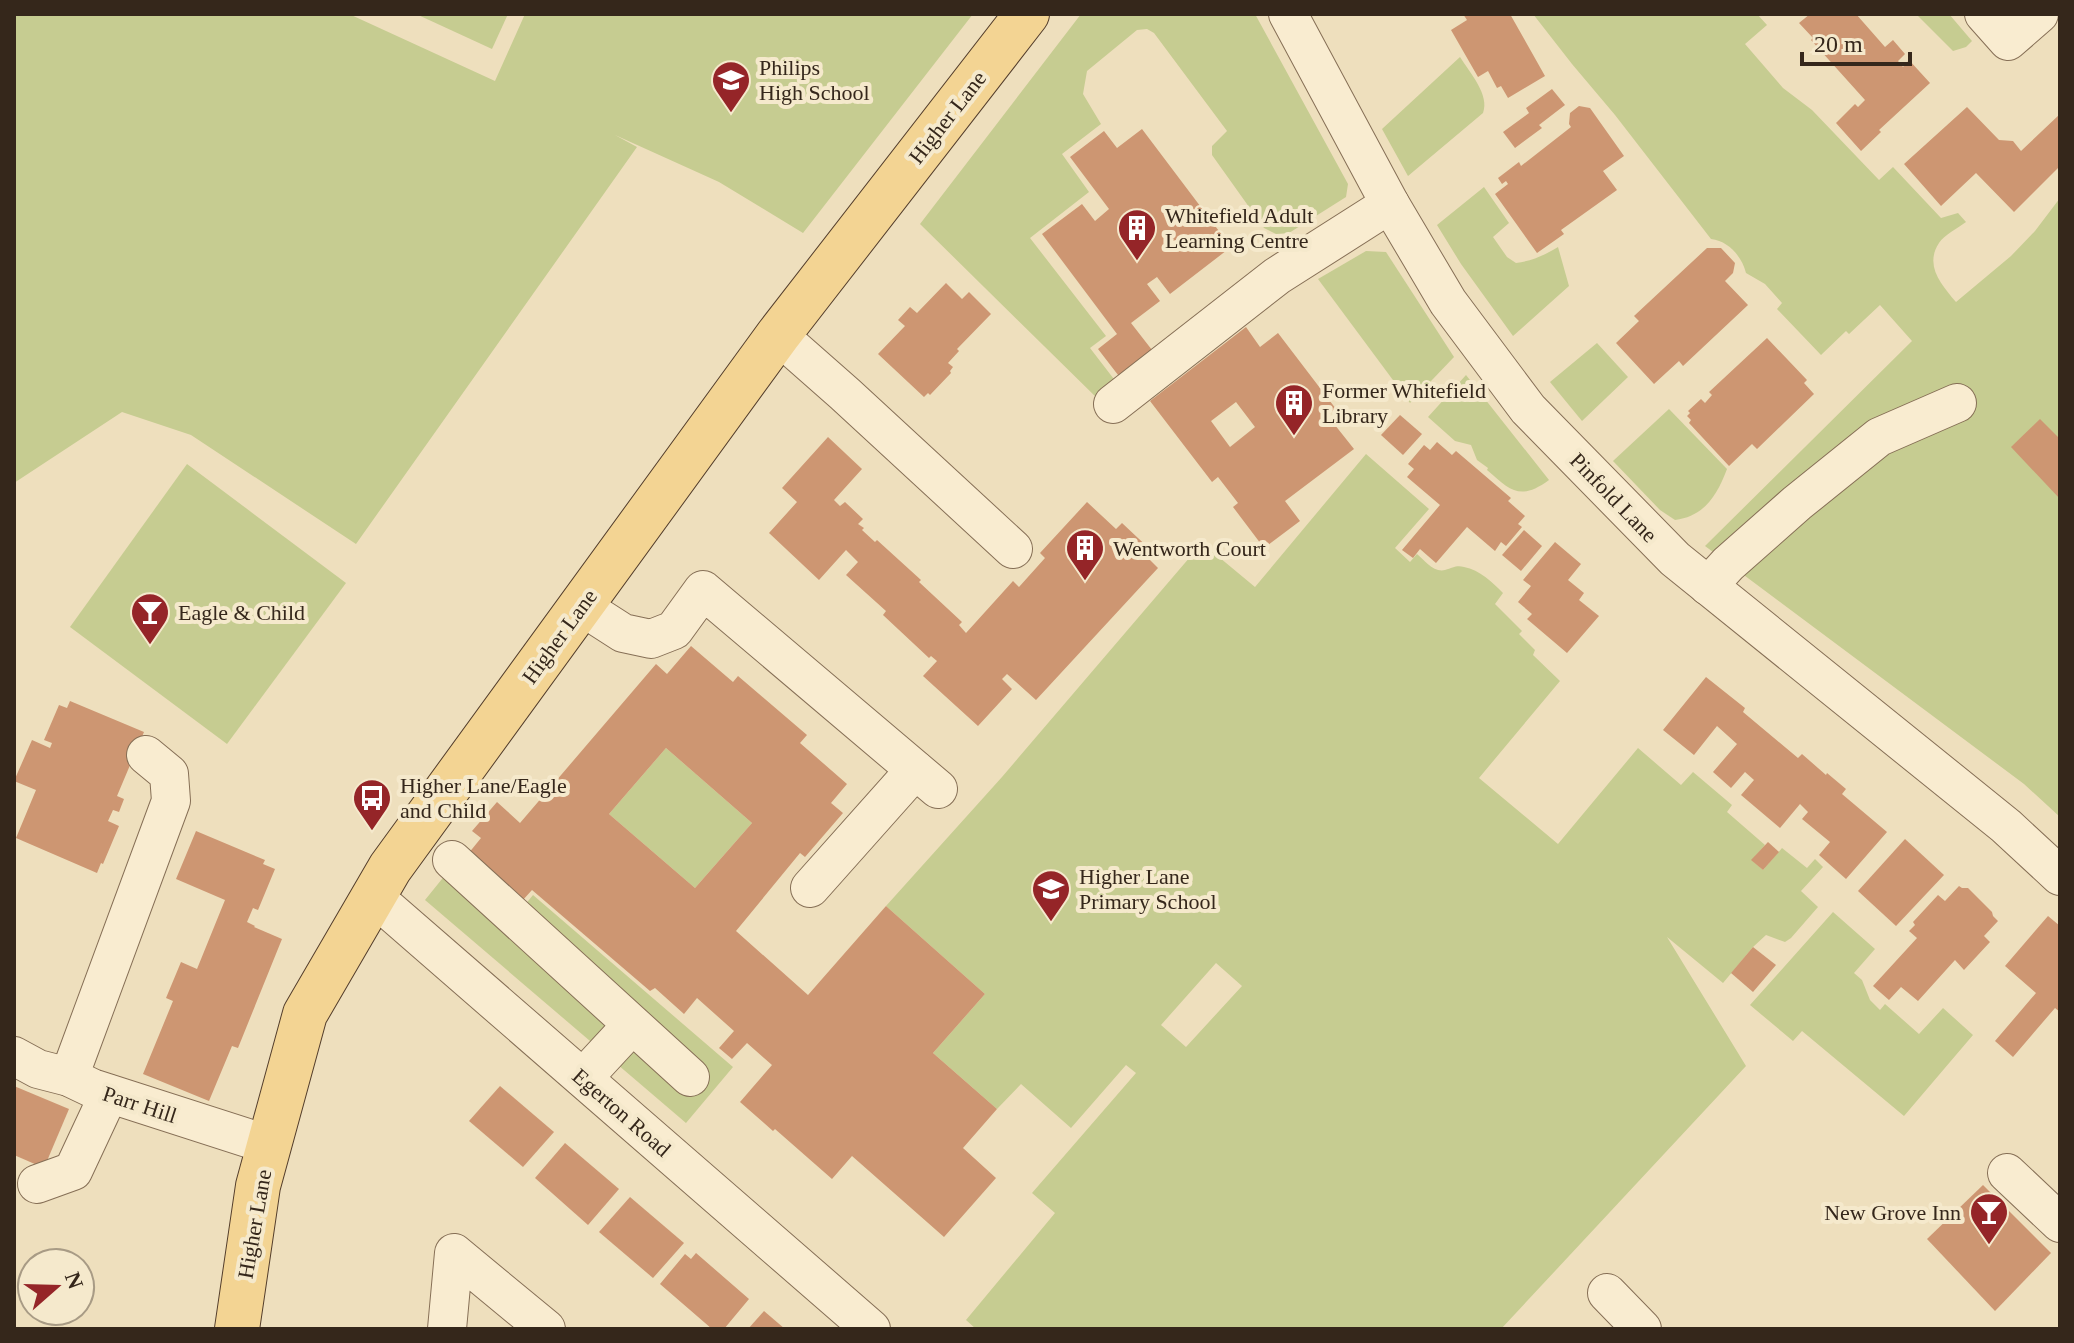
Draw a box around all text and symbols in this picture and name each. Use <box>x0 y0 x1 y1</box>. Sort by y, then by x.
scale bar <box>1802 16 1910 66</box>
text: 20 m <box>1814 31 1863 57</box>
place label: Philips High School <box>759 55 870 105</box>
school or university icon: Philips High School <box>710 59 752 114</box>
street label: Higher Lane <box>904 66 991 169</box>
place label: Whitefield Adult Learning Centre <box>1165 203 1313 253</box>
building icon: Whitefield Adult Learning Centre <box>1116 207 1158 262</box>
place label: Former Whitefield Library <box>1322 378 1486 428</box>
building icon: Former Whitefield Library <box>1273 382 1315 437</box>
street label: Pinfold Lane <box>1565 448 1662 547</box>
building icon: Wentworth Court <box>1064 527 1106 582</box>
place label: Wentworth Court <box>1113 536 1266 561</box>
street label: Higher Lane <box>517 584 602 688</box>
bar icon: Eagle & Child <box>129 591 171 646</box>
place label: Eagle & Child <box>178 600 305 625</box>
place label: Higher Lane/Eagle and Child <box>400 773 567 823</box>
bus stop icon: Higher Lane/Eagle and Child <box>351 777 393 832</box>
place label: Higher Lane Primary School <box>1079 864 1217 914</box>
school or university icon: Higher Lane Primary School <box>1030 868 1072 923</box>
street label: Egerton Road <box>568 1063 676 1162</box>
street label: Parr Hill <box>100 1081 180 1128</box>
street label: Higher Lane <box>233 1167 276 1281</box>
bar icon: New Grove Inn <box>1968 1191 2010 1246</box>
place label: New Grove Inn <box>1824 1200 1961 1225</box>
north arrow <box>16 1247 96 1327</box>
text: N <box>60 1269 89 1292</box>

